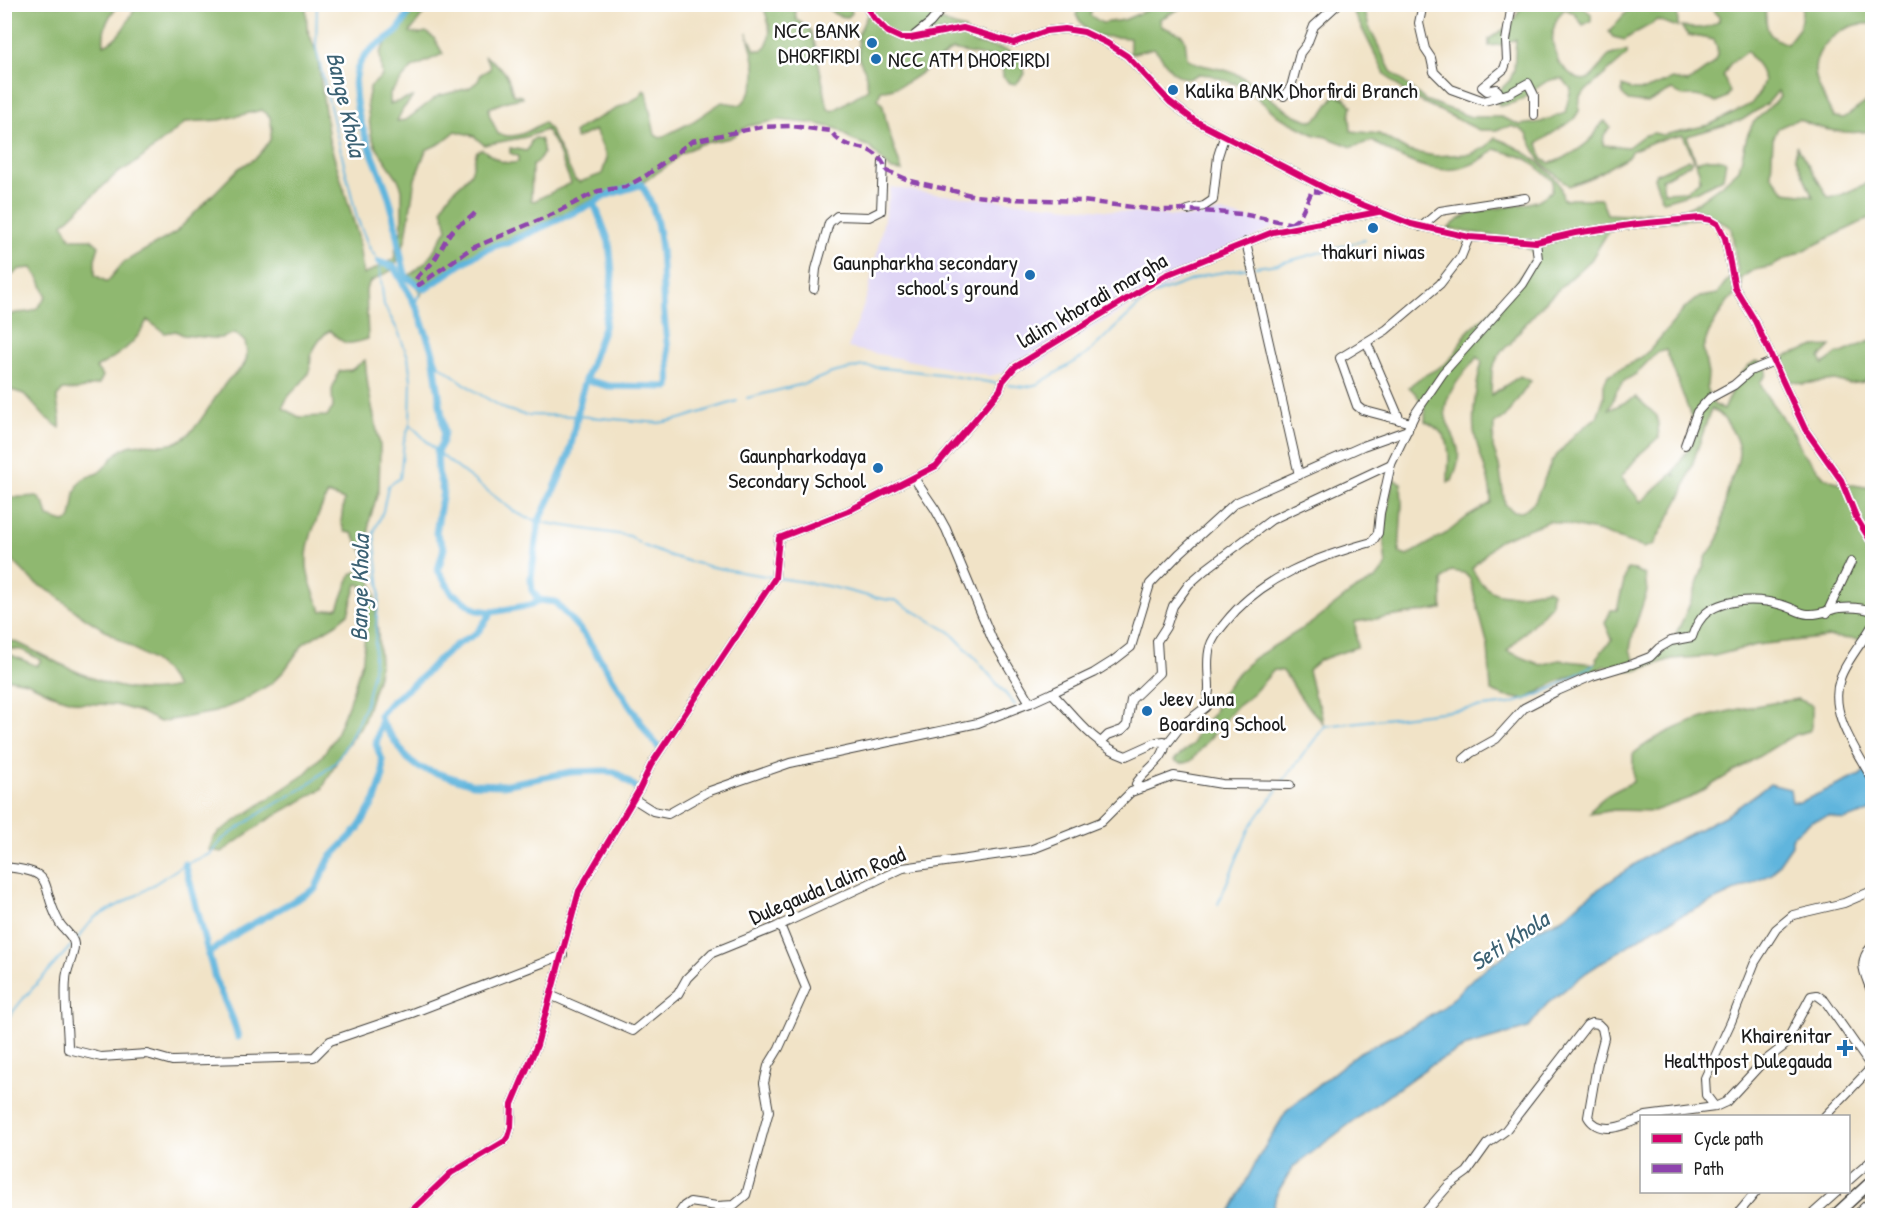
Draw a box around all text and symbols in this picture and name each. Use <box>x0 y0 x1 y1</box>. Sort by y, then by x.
place label: NCC BANK DHORFIRDI <box>774 15 860 70</box>
marker: NCC BANK DHORFIRDI <box>865 36 879 50</box>
place label: NCC ATM DHORFIRDI <box>888 44 1050 74</box>
water label: Bange Khola <box>318 49 375 162</box>
marker: NCC ATM DHORFIRDI <box>869 52 883 66</box>
place label: Kalika BANK Dhorfirdi Branch <box>1185 75 1418 105</box>
marker: Kalika BANK Dhorfirdi Branch <box>1166 83 1180 97</box>
marker: thakuri niwas <box>1366 221 1380 235</box>
place label: thakuri niwas <box>1321 236 1425 266</box>
street label: lalim khoradi margha <box>1012 245 1173 355</box>
place label: Gaunpharkha secondary school's ground <box>833 247 1018 302</box>
marker: Gaunpharkha secondary school's ground <box>1023 268 1037 282</box>
place label: Gaunpharkodaya Secondary School <box>728 440 866 495</box>
marker: Gaunpharkodaya Secondary School <box>871 461 885 475</box>
water label: Bange Khola <box>342 532 377 641</box>
place label: Jeev Juna Boarding School <box>1159 683 1286 738</box>
marker: Jeev Juna Boarding School <box>1140 704 1154 718</box>
street label: Dulegauda Lalim Road <box>744 838 910 931</box>
water label: Seti Khola <box>1463 901 1557 977</box>
place label: Khairenitar Healthpost Dulegauda <box>1664 1020 1833 1075</box>
marker: Khairenitar Healthpost Dulegauda <box>1836 1039 1854 1057</box>
legend <box>1640 1115 1850 1193</box>
text: Cycle path <box>1694 1126 1764 1151</box>
text: Path <box>1694 1156 1724 1181</box>

